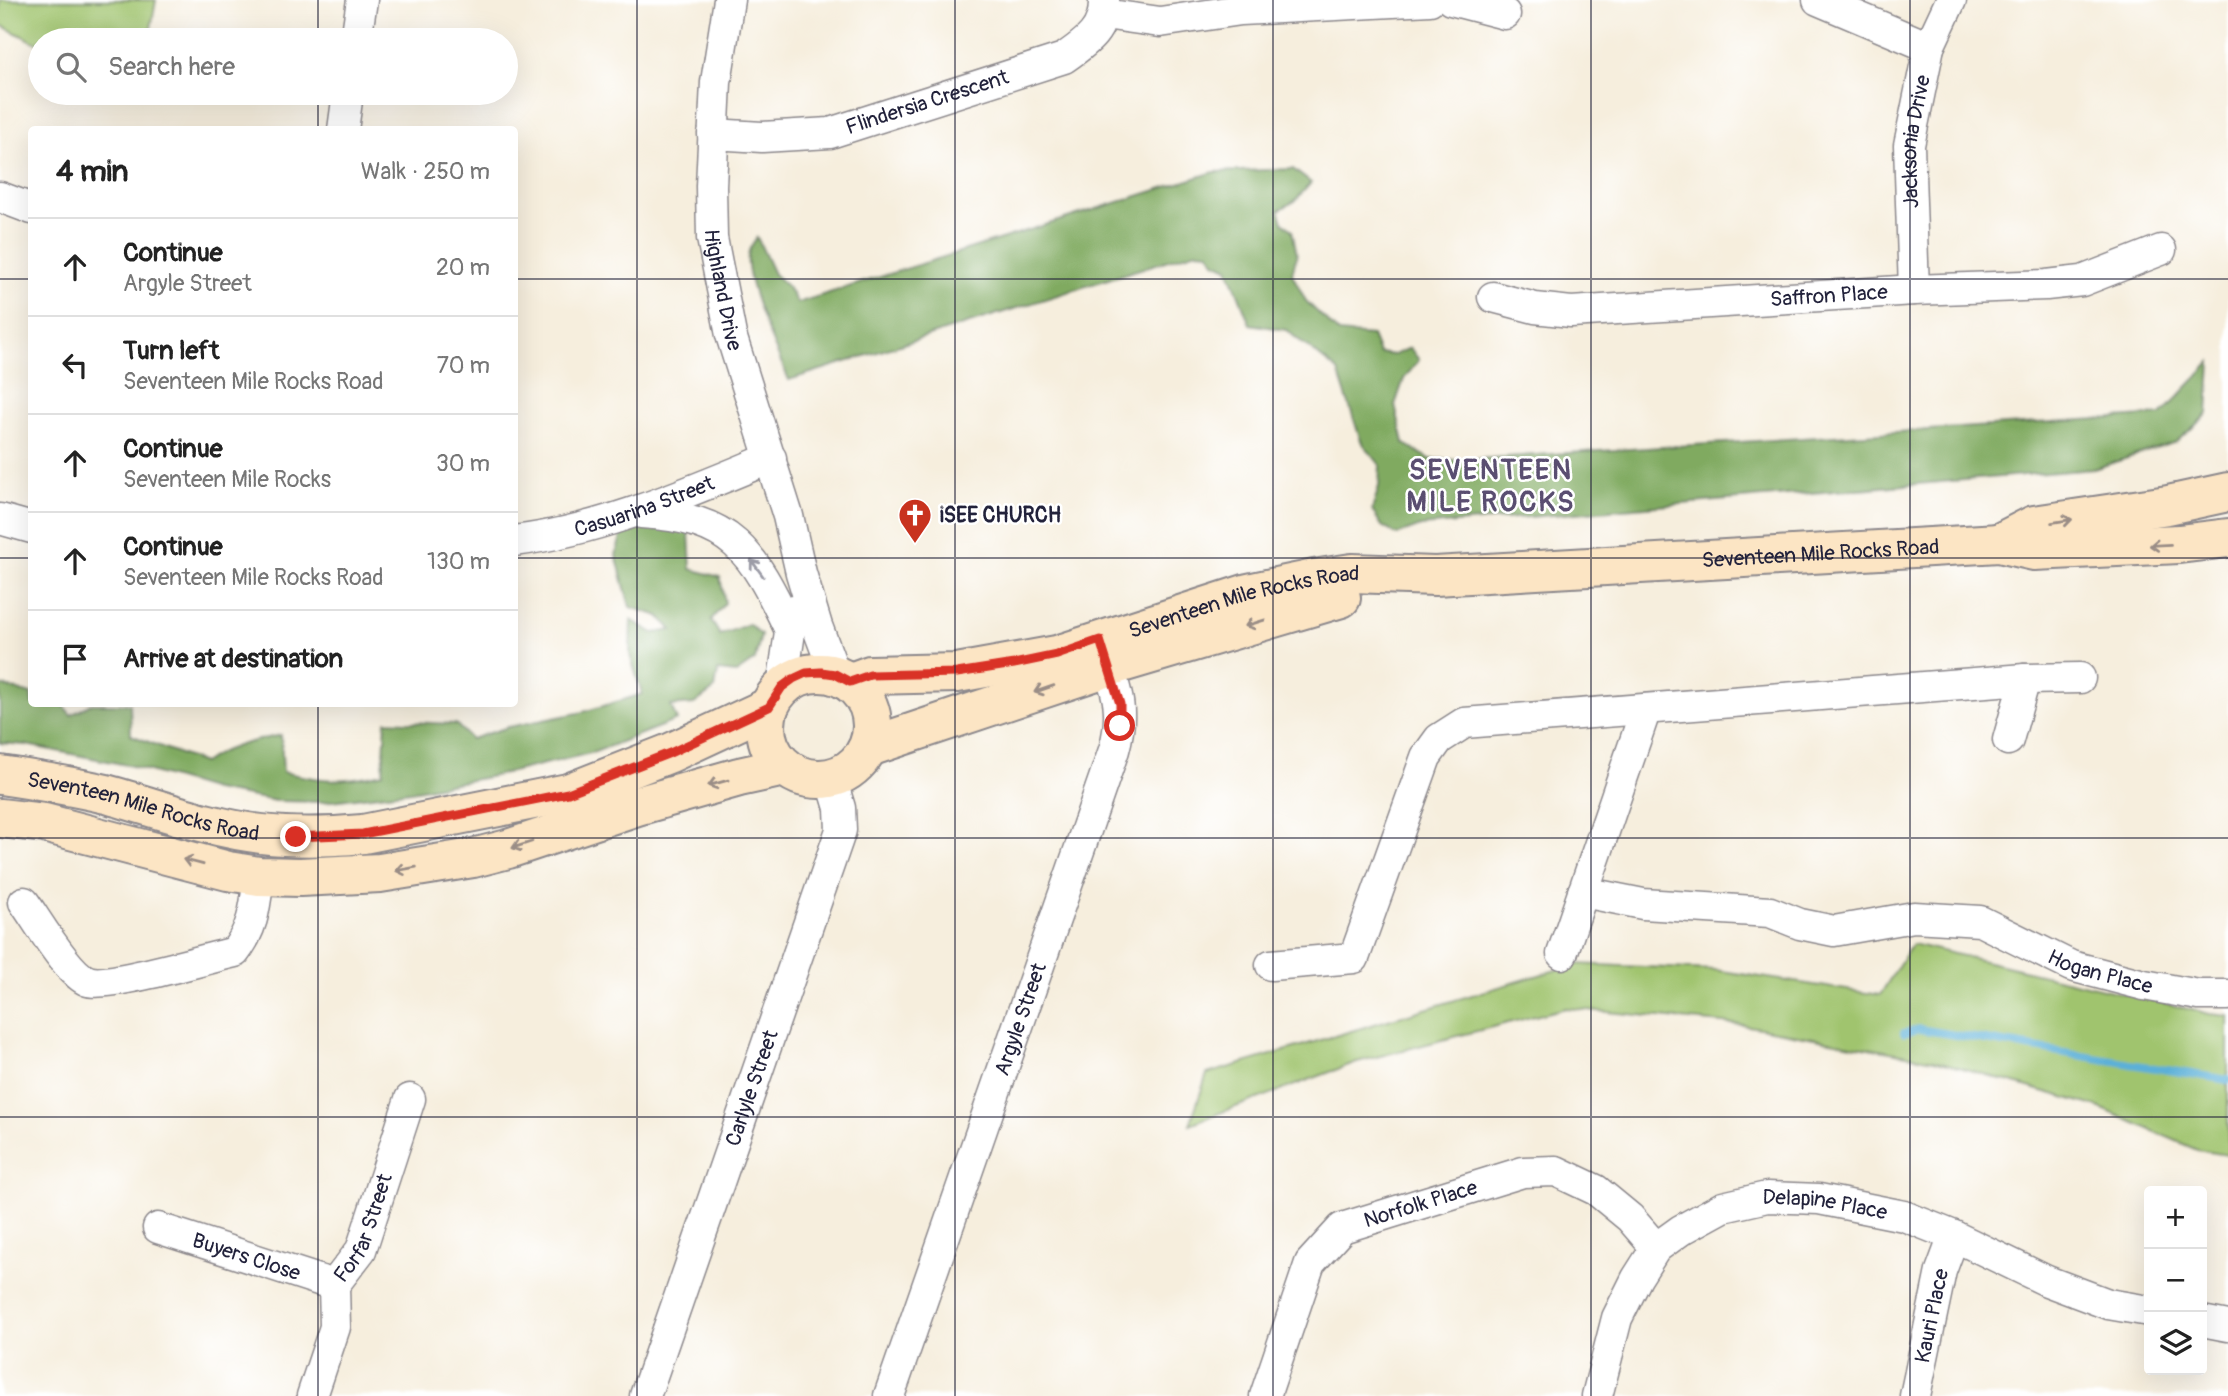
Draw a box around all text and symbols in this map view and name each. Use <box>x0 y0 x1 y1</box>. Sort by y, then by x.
search box <box>28 28 518 105</box>
icon: search <box>52 48 90 86</box>
text: Search here <box>108 51 235 83</box>
street label: Flindersia Crescent <box>842 64 1012 141</box>
street label: Jacksonia Drive <box>1896 72 1937 209</box>
text: 4 min <box>56 153 129 190</box>
text: Walk · 250 m <box>361 157 490 186</box>
street label: Highland Drive <box>698 229 748 355</box>
text: Continue <box>123 237 223 269</box>
icon: ahead <box>56 248 94 286</box>
text: 20 m <box>436 253 490 282</box>
text: Argyle Street <box>123 269 252 298</box>
street label: Saffron Place <box>1769 279 1889 313</box>
text: Turn left <box>123 335 219 367</box>
icon: left <box>56 346 94 384</box>
text: 70 m <box>437 351 490 380</box>
text: Seventeen Mile Rocks Road <box>123 367 384 396</box>
text: Continue <box>123 433 223 465</box>
icon: ahead <box>56 444 94 482</box>
text: 30 m <box>436 449 490 478</box>
district label: SEVENTEEN MILE ROCKS <box>1407 453 1575 520</box>
text: Seventeen Mile Rocks <box>123 465 331 494</box>
street label: Casuarina Street <box>572 470 719 543</box>
church icon: iSEE CHURCH <box>896 496 934 545</box>
place label: iSEE CHURCH <box>940 502 1061 529</box>
one-way arrow <box>2051 514 2073 527</box>
text: Continue <box>123 531 223 563</box>
street label: Seventeen Mile Rocks Road <box>1701 534 1940 574</box>
one-way arrow <box>2149 538 2172 551</box>
icon: ahead <box>56 542 94 580</box>
text: 130 m <box>427 547 490 576</box>
one-way arrow <box>750 559 764 578</box>
street label: Seventeen Mile Rocks Road <box>1125 560 1360 645</box>
text: Seventeen Mile Rocks Road <box>123 563 384 592</box>
one-way arrow <box>1244 617 1266 630</box>
icon: arrive <box>56 640 94 678</box>
text: Arrive at destination <box>123 643 343 675</box>
one-way arrow <box>1033 684 1055 696</box>
route start <box>1104 710 1135 741</box>
street label: Seventeen Mile Rocks Road <box>25 766 261 848</box>
one-way arrow <box>707 777 730 790</box>
route end <box>280 821 311 852</box>
one-way arrow <box>511 840 533 852</box>
one-way arrow <box>182 854 204 867</box>
one-way arrow <box>395 863 418 876</box>
street label: Hogan Place <box>2043 944 2155 1000</box>
street label: Argyle Street <box>989 959 1053 1079</box>
street label: Carlyle Street <box>720 1026 785 1150</box>
street label: Forfar Street <box>328 1170 399 1288</box>
street label: Norfolk Place <box>1361 1174 1481 1234</box>
street label: Delapine Place <box>1762 1184 1890 1226</box>
map controls <box>2144 1186 2207 1375</box>
button: + <box>2144 1186 2207 1249</box>
street label: Buyers Close <box>189 1227 304 1287</box>
button: − <box>2144 1249 2207 1312</box>
street label: Kauri Place <box>1909 1266 1955 1365</box>
button: layers <box>2144 1312 2207 1375</box>

